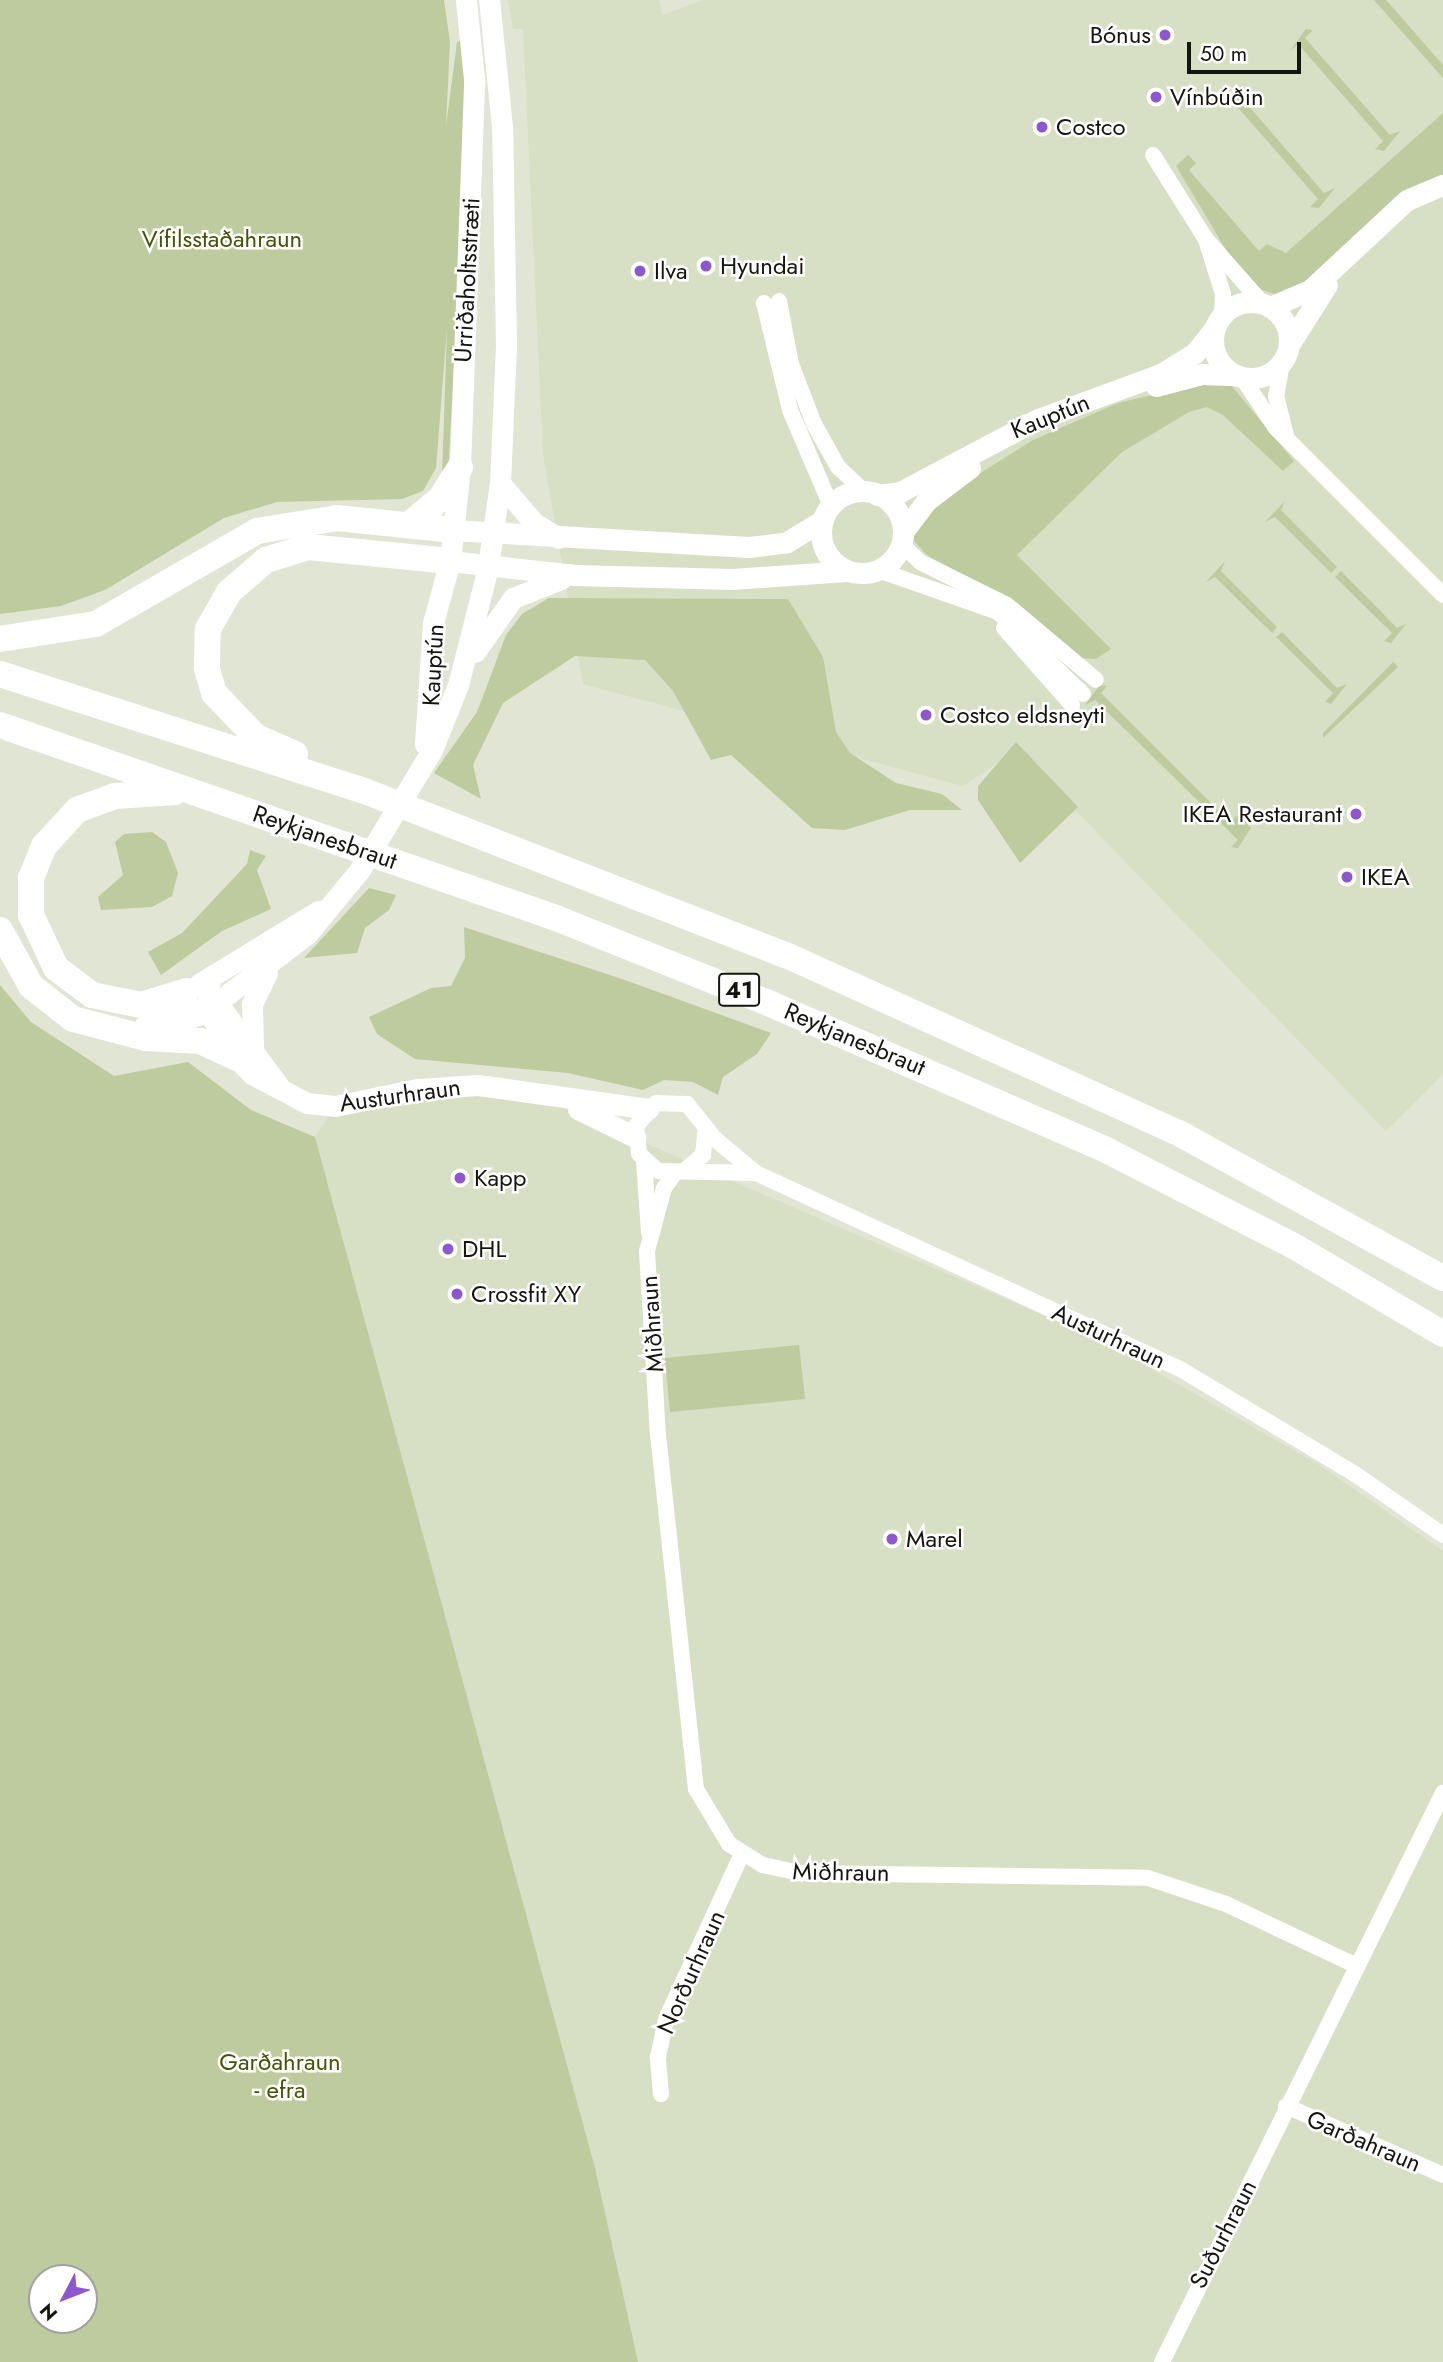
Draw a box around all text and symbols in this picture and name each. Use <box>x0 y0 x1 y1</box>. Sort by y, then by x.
place label: Bónus <box>1090 21 1151 49</box>
marker: Bónus <box>1157 27 1173 43</box>
scale bar <box>1191 28 1305 72</box>
text: 50 m <box>1200 39 1247 69</box>
place label: Vínbúðin <box>1170 83 1264 111</box>
marker: Vínbúðin <box>1148 89 1164 105</box>
place label: Costco <box>1056 113 1126 141</box>
marker: Costco <box>1034 119 1050 135</box>
street label: Urriðaholtsstræti <box>448 197 486 363</box>
park label: Vífilsstaðahraun <box>142 225 302 253</box>
place label: Hyundai <box>720 252 804 280</box>
place label: Ilva <box>654 257 688 285</box>
marker: Hyundai <box>698 258 714 274</box>
marker: Ilva <box>632 263 648 279</box>
street label: Kauptún <box>1006 387 1094 445</box>
street label: Kauptún <box>416 623 450 707</box>
place label: Costco eldsneyti <box>940 701 1105 729</box>
marker: Costco eldsneyti <box>918 707 934 723</box>
street label: Reykjanesbraut <box>249 799 401 875</box>
place label: IKEA Restaurant <box>1183 800 1342 828</box>
marker: IKEA Restaurant <box>1348 806 1364 822</box>
place label: IKEA <box>1361 863 1409 891</box>
marker: IKEA <box>1339 869 1355 885</box>
road number: 41 <box>718 970 760 1009</box>
street label: Reykjanesbraut <box>780 996 930 1082</box>
street label: Austurhraun <box>338 1072 462 1118</box>
place label: Kapp <box>474 1164 526 1192</box>
marker: Kapp <box>452 1170 468 1186</box>
place label: DHL <box>462 1235 506 1263</box>
marker: DHL <box>440 1241 456 1257</box>
street label: Miðhraun <box>634 1275 670 1373</box>
place label: Crossfit XY <box>471 1280 581 1308</box>
marker: Crossfit XY <box>449 1286 465 1302</box>
street label: Austurhraun <box>1048 1297 1170 1375</box>
place label: Marel <box>906 1525 963 1553</box>
marker: Marel <box>884 1531 900 1547</box>
street label: Miðhraun <box>792 1857 890 1887</box>
street label: Norðurhraun <box>651 1906 731 2038</box>
park label: Garðahraun - efra <box>219 2048 341 2104</box>
street label: Garðahraun <box>1303 2104 1425 2178</box>
street label: Suðurhraun <box>1183 2175 1263 2293</box>
north arrow <box>28 2264 98 2334</box>
text: N <box>33 2297 64 2327</box>

